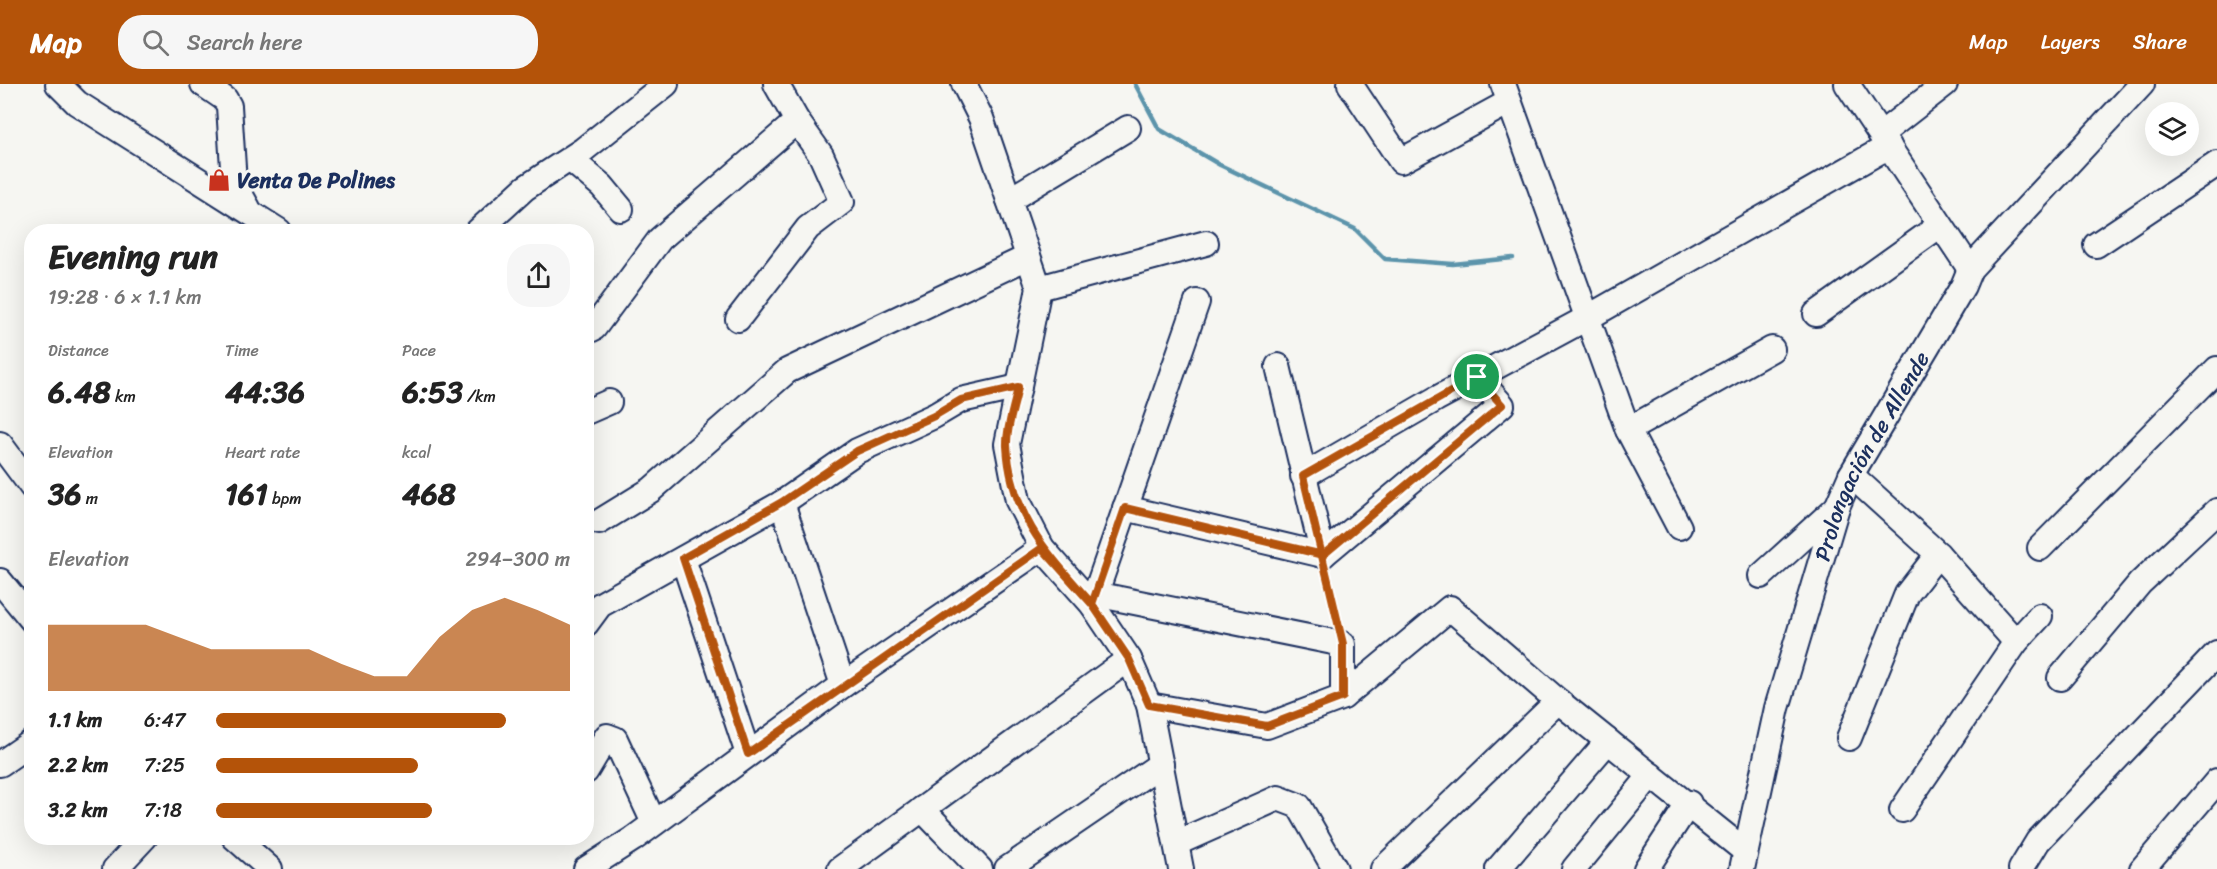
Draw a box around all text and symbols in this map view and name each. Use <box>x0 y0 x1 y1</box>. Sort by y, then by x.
search box <box>118 15 538 69</box>
text: Map <box>30 18 82 67</box>
text: Search here <box>187 23 303 62</box>
text: Map <box>1969 23 2008 61</box>
text: Layers <box>2041 23 2100 61</box>
text: Share <box>2133 23 2187 61</box>
icon: search <box>139 26 172 59</box>
map controls <box>2145 102 2199 156</box>
button: layers <box>2145 102 2199 156</box>
place label: Venta De Polines <box>237 161 396 200</box>
shop icon: Venta De Polines <box>206 167 232 193</box>
text: Evening run <box>48 228 218 286</box>
button: share <box>507 244 570 307</box>
text: 19:28 · 6 × 1.1 km <box>48 280 202 315</box>
text: Distance <box>48 336 109 365</box>
text: Time <box>225 336 259 365</box>
text: Pace <box>402 336 436 365</box>
street label: Prolongación de Allende <box>1803 343 1940 566</box>
pin <box>1451 351 1502 402</box>
icon: arrive <box>1460 360 1493 393</box>
text: 6.48 <box>48 365 111 419</box>
text: 44:36 <box>225 365 305 419</box>
text: 6:53 <box>402 365 463 419</box>
text: km <box>111 382 136 411</box>
text: /km <box>463 382 496 411</box>
text: Elevation <box>48 438 113 467</box>
text: Heart rate <box>225 438 300 467</box>
text: kcal <box>402 438 431 467</box>
text: 36 <box>48 467 82 521</box>
text: 161 <box>225 467 268 521</box>
text: 468 <box>402 467 456 521</box>
text: m <box>82 484 98 513</box>
text: bpm <box>268 484 301 513</box>
text: Elevation <box>48 542 129 577</box>
text: 294–300 m <box>466 542 570 577</box>
text: 1.1 km <box>48 703 102 738</box>
text: 6:47 <box>144 703 185 738</box>
text: 2.2 km <box>48 748 108 783</box>
text: 7:25 <box>144 748 185 783</box>
text: 3.2 km <box>48 793 108 828</box>
text: 7:18 <box>144 793 182 828</box>

